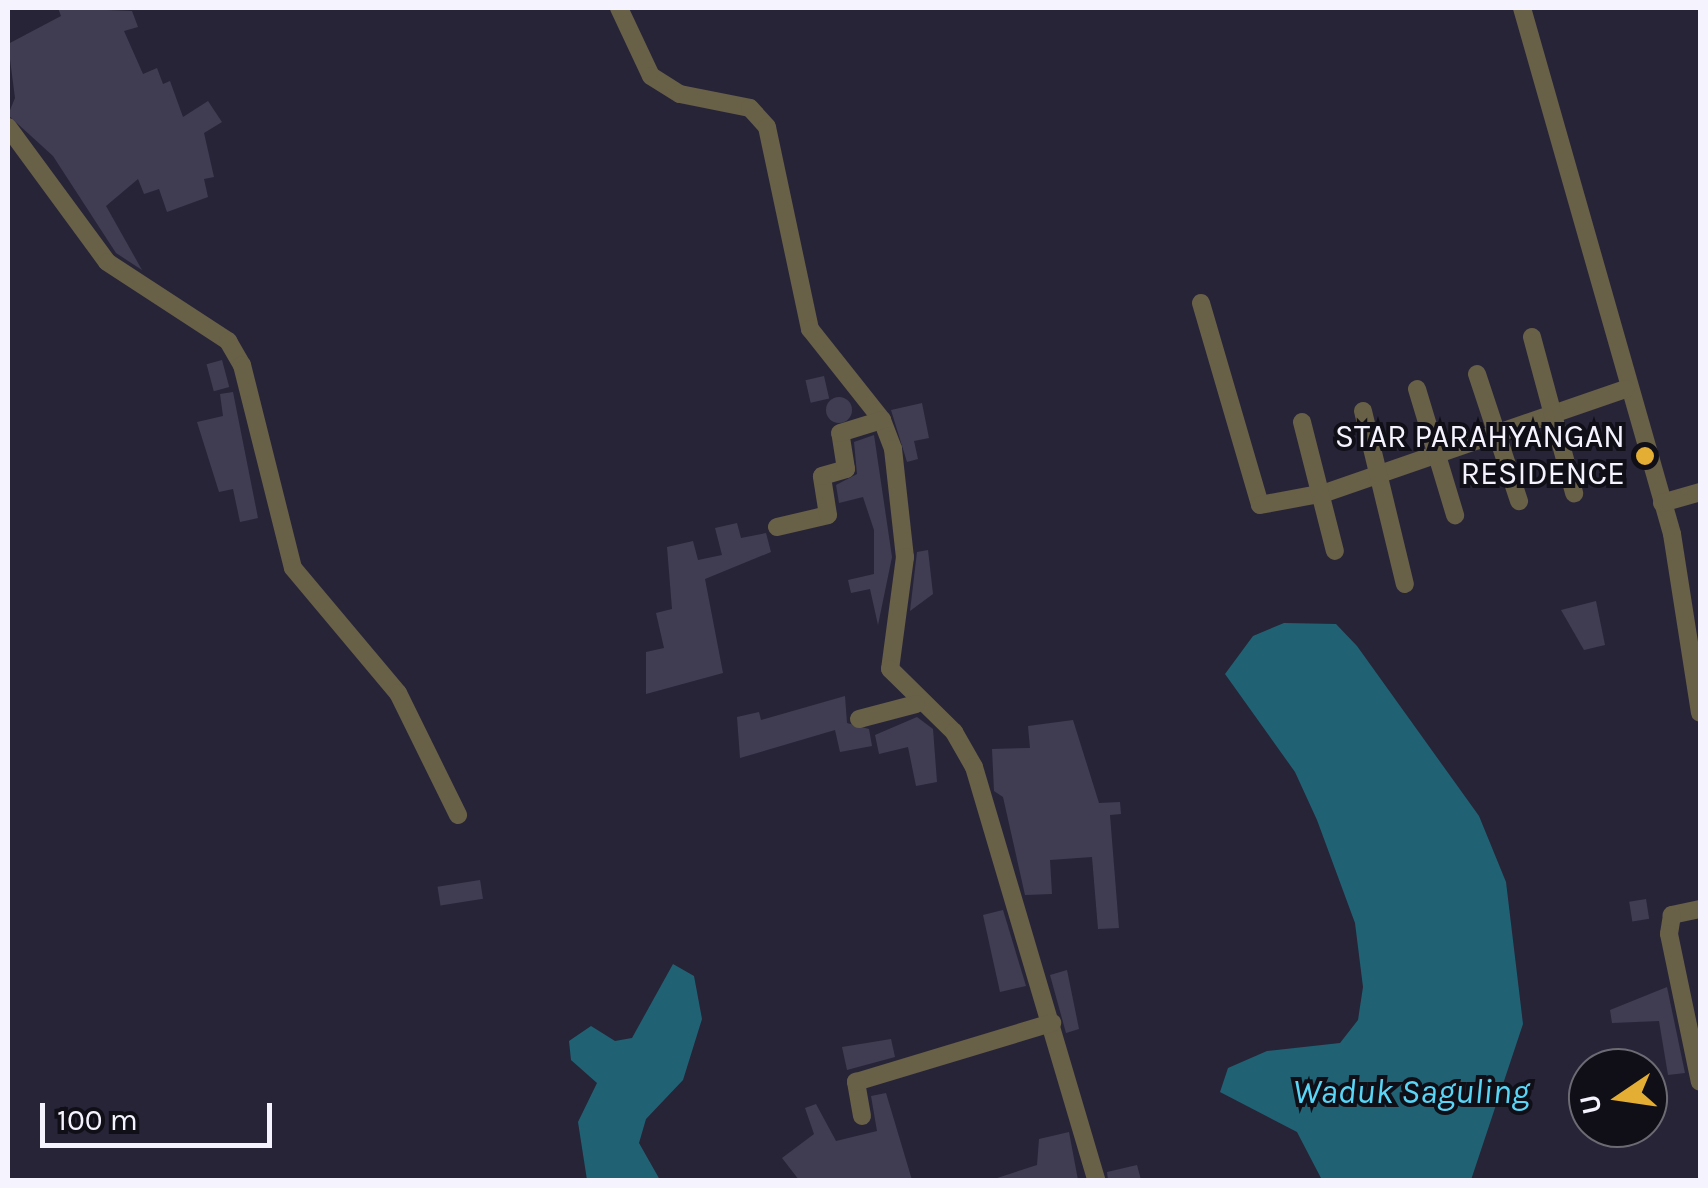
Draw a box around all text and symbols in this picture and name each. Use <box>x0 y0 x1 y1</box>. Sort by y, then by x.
place label: STAR PARAHYANGAN RESIDENCE <box>1335 419 1625 494</box>
marker: STAR PARAHYANGAN RESIDENCE <box>1634 445 1656 467</box>
north arrow <box>1568 1048 1668 1148</box>
water label: Waduk Saguling <box>1293 1071 1529 1113</box>
scale bar <box>45 1083 278 1145</box>
text: U <box>1572 1091 1608 1118</box>
text: 100 m <box>57 1102 138 1138</box>

